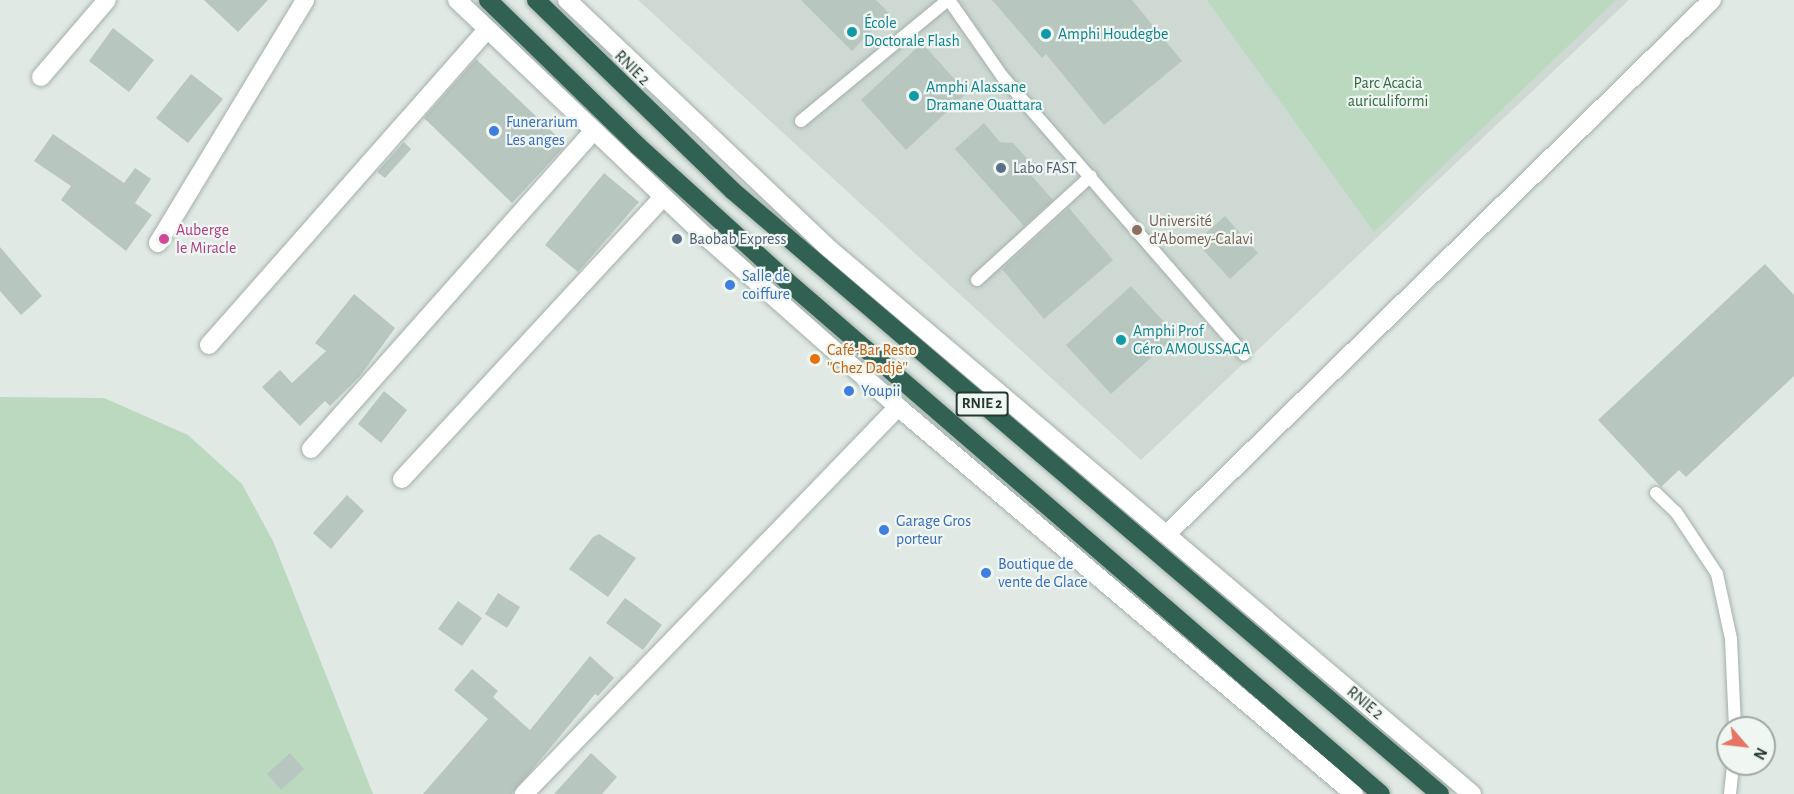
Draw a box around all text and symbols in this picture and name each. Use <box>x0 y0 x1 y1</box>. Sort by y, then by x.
place label: École Doctorale Flash <box>864 13 960 51</box>
place label: Amphi Houdegbe <box>1058 24 1168 44</box>
marker: École Doctorale Flash <box>845 25 859 39</box>
marker: Amphi Houdegbe <box>1039 27 1053 41</box>
street label: RNIE 2 <box>610 46 654 90</box>
park label: Parc Acacia auriculiformi <box>1348 73 1428 111</box>
place label: Amphi Alassane Dramane Ouattara <box>926 77 1042 115</box>
marker: Amphi Alassane Dramane Ouattara <box>907 89 921 103</box>
place label: Funerarium Les anges <box>506 112 578 150</box>
marker: Funerarium Les anges <box>487 124 501 138</box>
place label: Labo FAST <box>1013 158 1077 178</box>
marker: Labo FAST <box>994 161 1008 175</box>
place label: Université d'Abomey-Calavi <box>1149 211 1253 249</box>
place label: Auberge le Miracle <box>176 220 236 258</box>
marker: Université d'Abomey-Calavi <box>1130 223 1144 237</box>
place label: Baobab Express <box>689 229 786 249</box>
marker: Auberge le Miracle <box>157 232 171 246</box>
marker: Baobab Express <box>670 232 684 246</box>
place label: Salle de coiffure <box>742 266 790 304</box>
marker: Salle de coiffure <box>723 278 737 292</box>
place label: Amphi Prof Géro AMOUSSAGA <box>1133 321 1250 359</box>
marker: Amphi Prof Géro AMOUSSAGA <box>1114 333 1128 347</box>
place label: Café-Bar Resto ''Chez Dadjè'' <box>827 340 917 378</box>
marker: Café-Bar Resto ''Chez Dadjè'' <box>808 352 822 366</box>
place label: Youpii <box>861 381 900 401</box>
marker: Youpii <box>842 384 856 398</box>
road number: RNIE 2 <box>955 392 1009 416</box>
place label: Garage Gros porteur <box>896 511 971 549</box>
marker: Garage Gros porteur <box>877 523 891 537</box>
place label: Boutique de vente de Glace <box>998 554 1088 592</box>
marker: Boutique de vente de Glace <box>979 566 993 580</box>
street label: RNIE 2 <box>1343 682 1387 724</box>
north arrow <box>1716 716 1776 776</box>
text: N <box>1750 745 1770 762</box>

